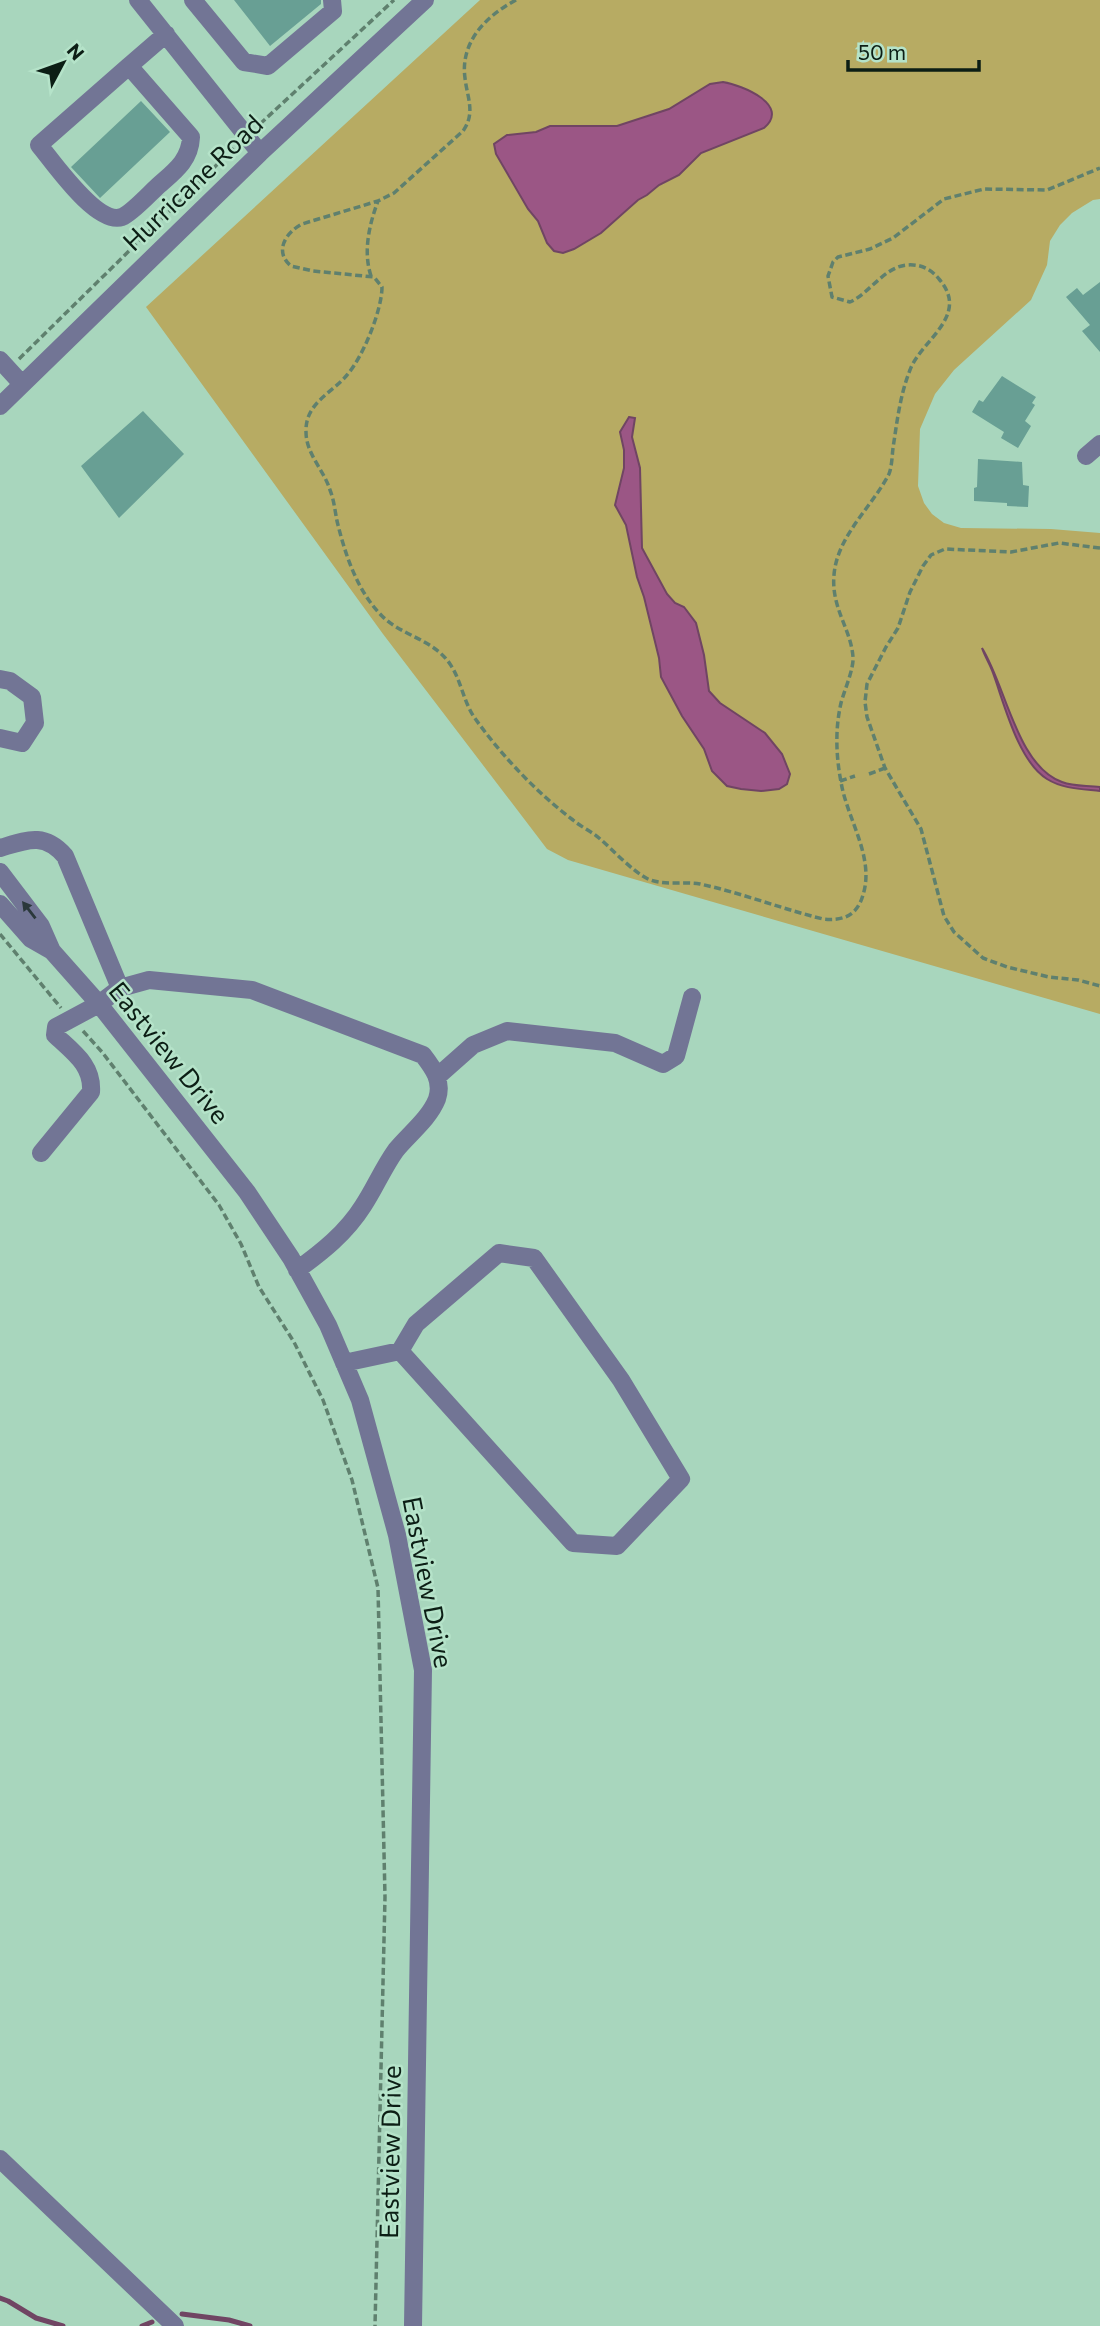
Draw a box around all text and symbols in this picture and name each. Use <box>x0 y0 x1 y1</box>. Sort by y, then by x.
north arrow <box>28 28 98 98</box>
scale bar <box>848 28 979 72</box>
text: N <box>63 39 90 64</box>
text: 50 m <box>858 39 906 64</box>
street label: Hurricane Road <box>116 108 268 256</box>
one-way arrow <box>22 901 36 919</box>
street label: Eastview Drive <box>103 975 237 1129</box>
street label: Eastview Drive <box>397 1494 461 1670</box>
street label: Eastview Drive <box>372 2065 406 2239</box>

